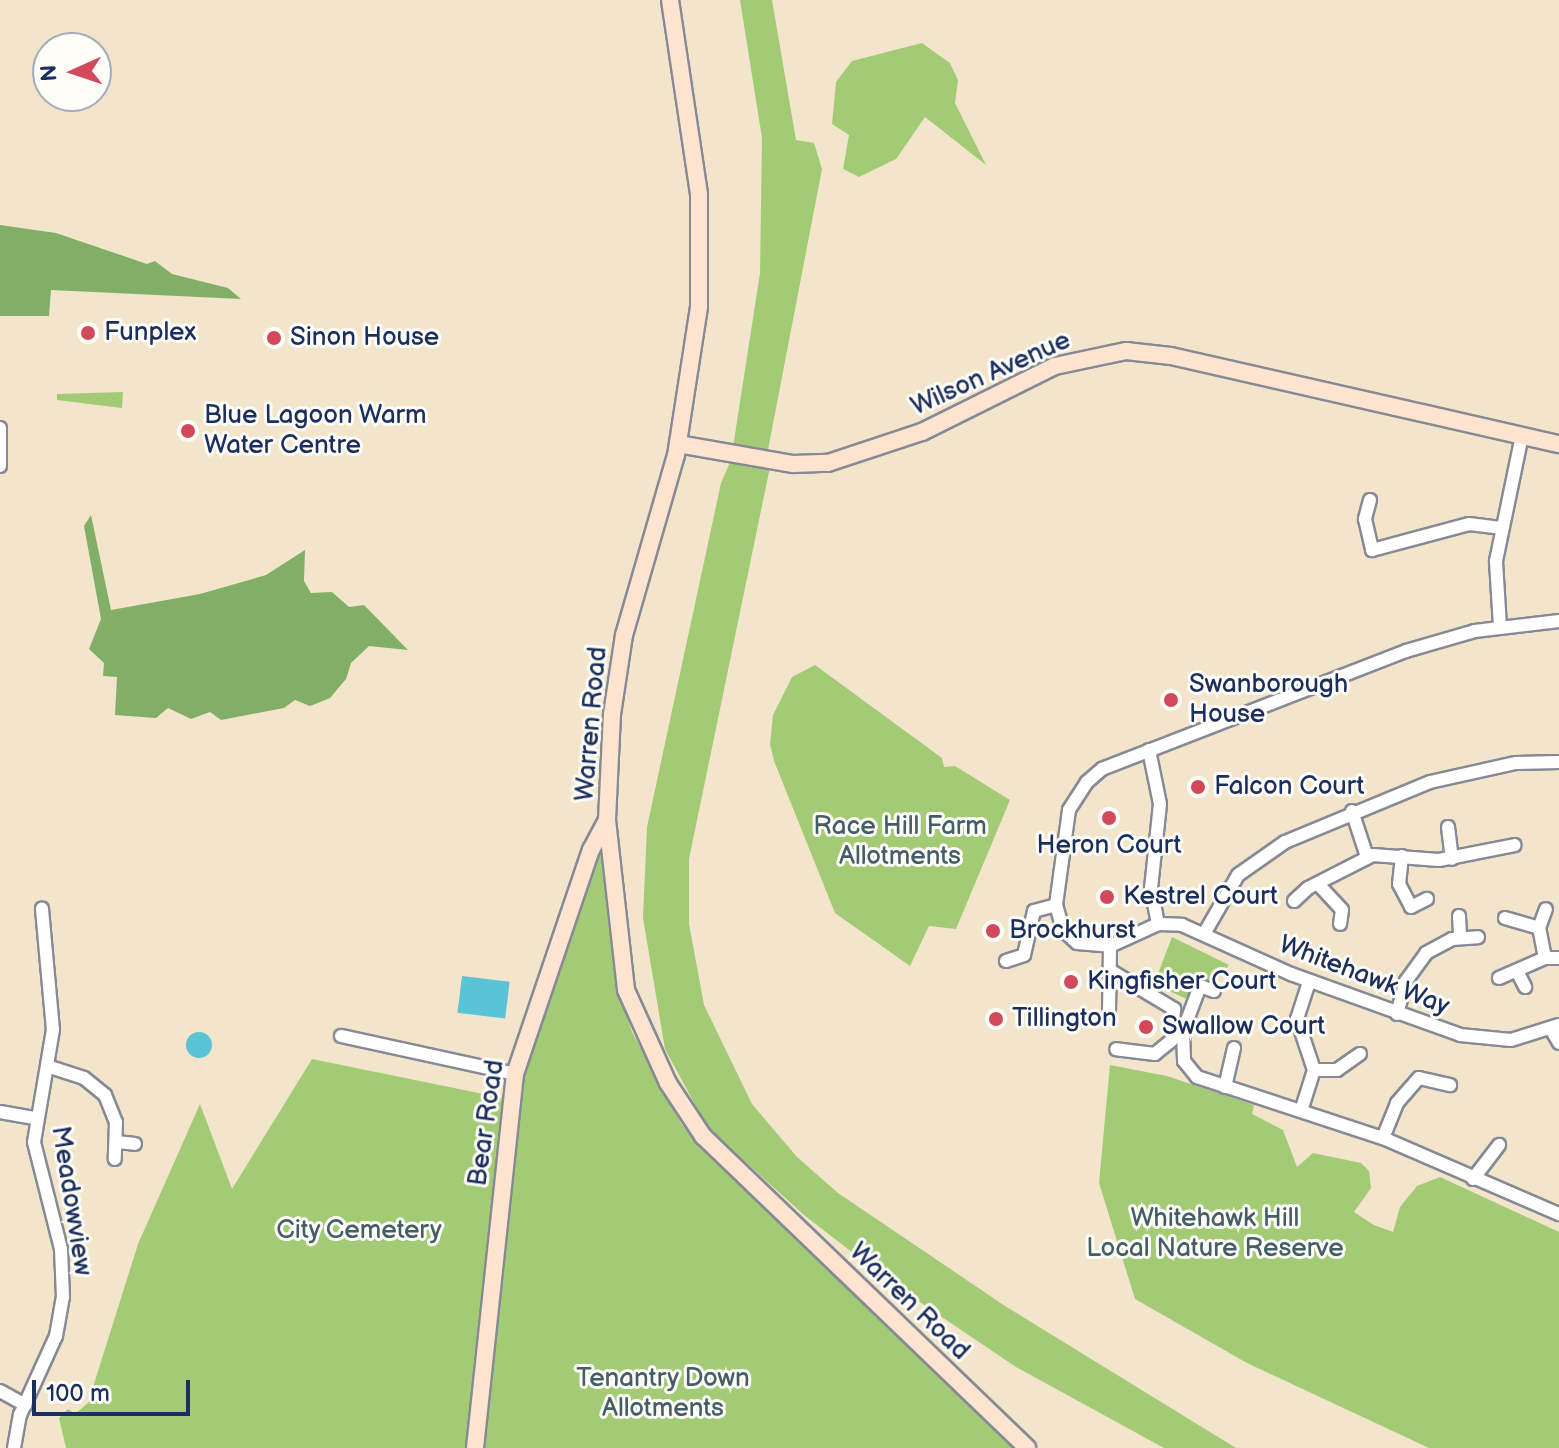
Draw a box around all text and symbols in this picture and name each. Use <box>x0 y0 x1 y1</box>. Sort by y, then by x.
north arrow <box>32 32 112 112</box>
text: N <box>36 64 63 82</box>
place label: Funplex <box>104 317 196 349</box>
place label: Sinon House <box>290 322 439 354</box>
marker: Funplex <box>79 324 97 342</box>
street label: Wilson Avenue <box>907 325 1075 423</box>
marker: Sinon House <box>265 329 283 347</box>
place label: Blue Lagoon Warm Water Centre <box>204 400 428 462</box>
marker: Blue Lagoon Warm Water Centre <box>179 422 197 440</box>
street label: Warren Road <box>570 645 614 803</box>
place label: Swanborough House <box>1189 669 1348 730</box>
marker: Swanborough House <box>1160 689 1182 711</box>
place label: Falcon Court <box>1214 771 1364 803</box>
marker: Falcon Court <box>1189 778 1207 796</box>
marker: Heron Court <box>1100 809 1118 827</box>
park label: Race Hill Farm Allotments <box>813 811 987 872</box>
place label: Heron Court <box>1037 830 1181 862</box>
place label: Kestrel Court <box>1123 881 1278 913</box>
marker: Kestrel Court <box>1098 888 1116 906</box>
place label: Brockhurst <box>1009 915 1136 947</box>
marker: Brockhurst <box>984 922 1002 940</box>
street label: Whitehawk Way <box>1274 929 1454 1023</box>
place label: Kingfisher Court <box>1087 966 1276 998</box>
marker: Kingfisher Court <box>1062 973 1080 991</box>
place label: Tillington <box>1012 1003 1117 1035</box>
marker: Tillington <box>987 1010 1005 1028</box>
place label: Swallow Court <box>1162 1011 1325 1043</box>
marker: Swallow Court <box>1137 1018 1155 1036</box>
street label: Bear Road <box>463 1058 511 1188</box>
street label: Meadowview <box>44 1124 98 1278</box>
park label: Whitehawk Hill Local Nature Reserve <box>1086 1203 1344 1264</box>
park label: City Cemetery <box>275 1215 443 1247</box>
street label: Warren Road <box>842 1237 976 1367</box>
park label: Tenantry Down Allotments <box>575 1363 751 1424</box>
scale bar <box>36 1364 194 1414</box>
text: 100 m <box>46 1379 110 1408</box>

